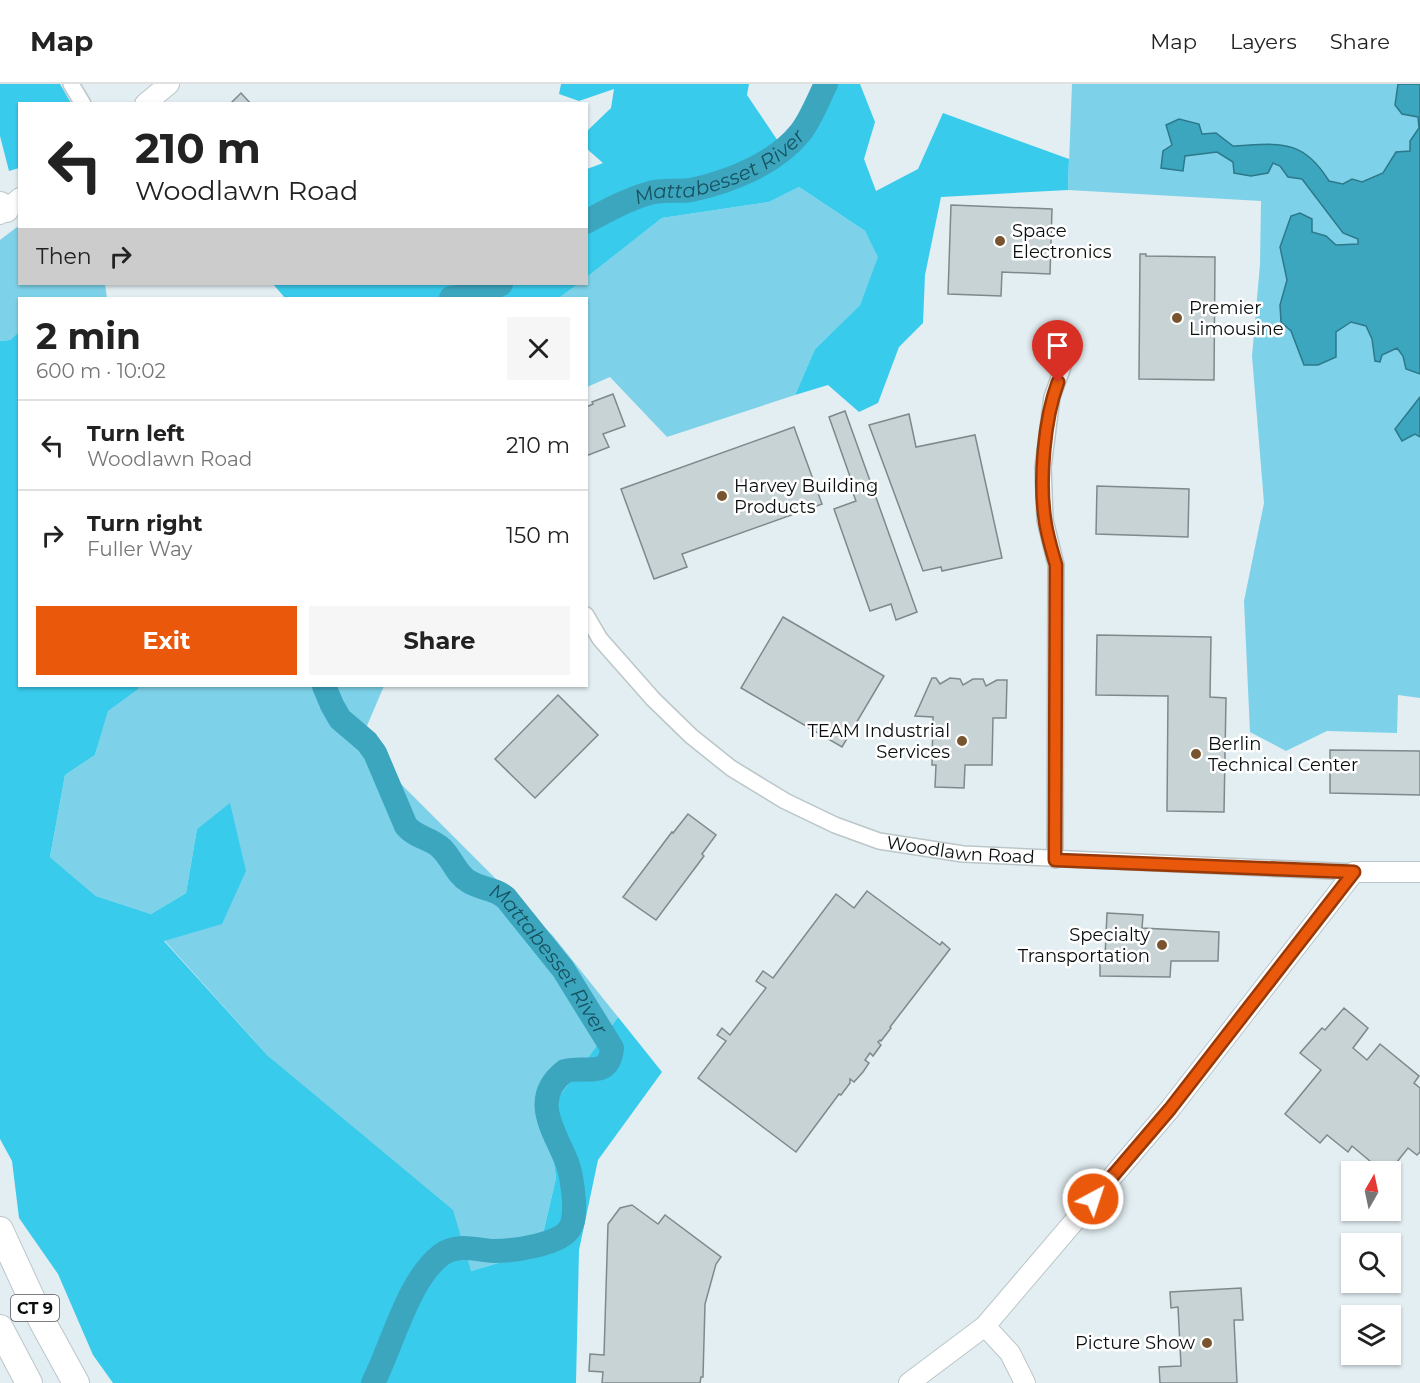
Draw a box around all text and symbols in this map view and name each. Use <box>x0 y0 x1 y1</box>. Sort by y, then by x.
text: Map <box>30 24 93 58</box>
text: Map <box>1150 29 1197 54</box>
text: Layers <box>1230 29 1297 54</box>
text: Share <box>1330 29 1390 54</box>
text: 210 m <box>135 122 261 174</box>
water label: Mattabesset River <box>631 124 810 209</box>
icon: left <box>36 126 114 204</box>
text: Woodlawn Road <box>135 174 358 207</box>
place label: Space Electronics <box>1012 220 1112 263</box>
marker: Space Electronics <box>993 234 1007 248</box>
icon: right <box>104 240 137 273</box>
text: Then <box>36 243 92 270</box>
place label: Premier Limousine <box>1189 297 1284 340</box>
marker: Premier Limousine <box>1170 311 1184 325</box>
text: 2 min <box>36 314 141 358</box>
button: close <box>507 317 570 380</box>
pin <box>1032 320 1083 382</box>
icon: arrive <box>1041 329 1074 362</box>
text: 600 m · 10:02 <box>36 359 166 383</box>
text: Turn left <box>87 420 185 447</box>
icon: left <box>36 429 69 462</box>
text: 210 m <box>506 432 570 459</box>
text: Woodlawn Road <box>87 447 252 471</box>
place label: Harvey Building Products <box>734 475 878 518</box>
marker: Harvey Building Products <box>715 489 729 503</box>
text: Turn right <box>87 510 202 537</box>
icon: right <box>36 519 69 552</box>
text: 150 m <box>506 522 570 549</box>
text: Fuller Way <box>87 537 192 561</box>
button: Exit <box>36 606 297 675</box>
button: Share <box>309 606 570 675</box>
place label: TEAM Industrial Services <box>807 720 950 763</box>
place label: Berlin Technical Center <box>1208 733 1358 776</box>
marker: TEAM Industrial Services <box>955 734 969 748</box>
marker: Berlin Technical Center <box>1189 747 1203 761</box>
street label: Woodlawn Road <box>885 831 1035 868</box>
water label: Mattabesset River <box>486 878 613 1040</box>
place label: Specialty Transportation <box>1018 924 1150 967</box>
marker: Specialty Transportation <box>1155 938 1169 952</box>
north arrow <box>1341 1161 1401 1221</box>
map controls <box>1341 1161 1401 1365</box>
position arrow <box>1061 1167 1125 1231</box>
button: search <box>1341 1233 1401 1293</box>
road number: CT 9 <box>11 1295 59 1321</box>
button: layers <box>1341 1305 1401 1365</box>
place label: Picture Show <box>1075 1332 1195 1354</box>
marker: Picture Show <box>1200 1336 1214 1350</box>

